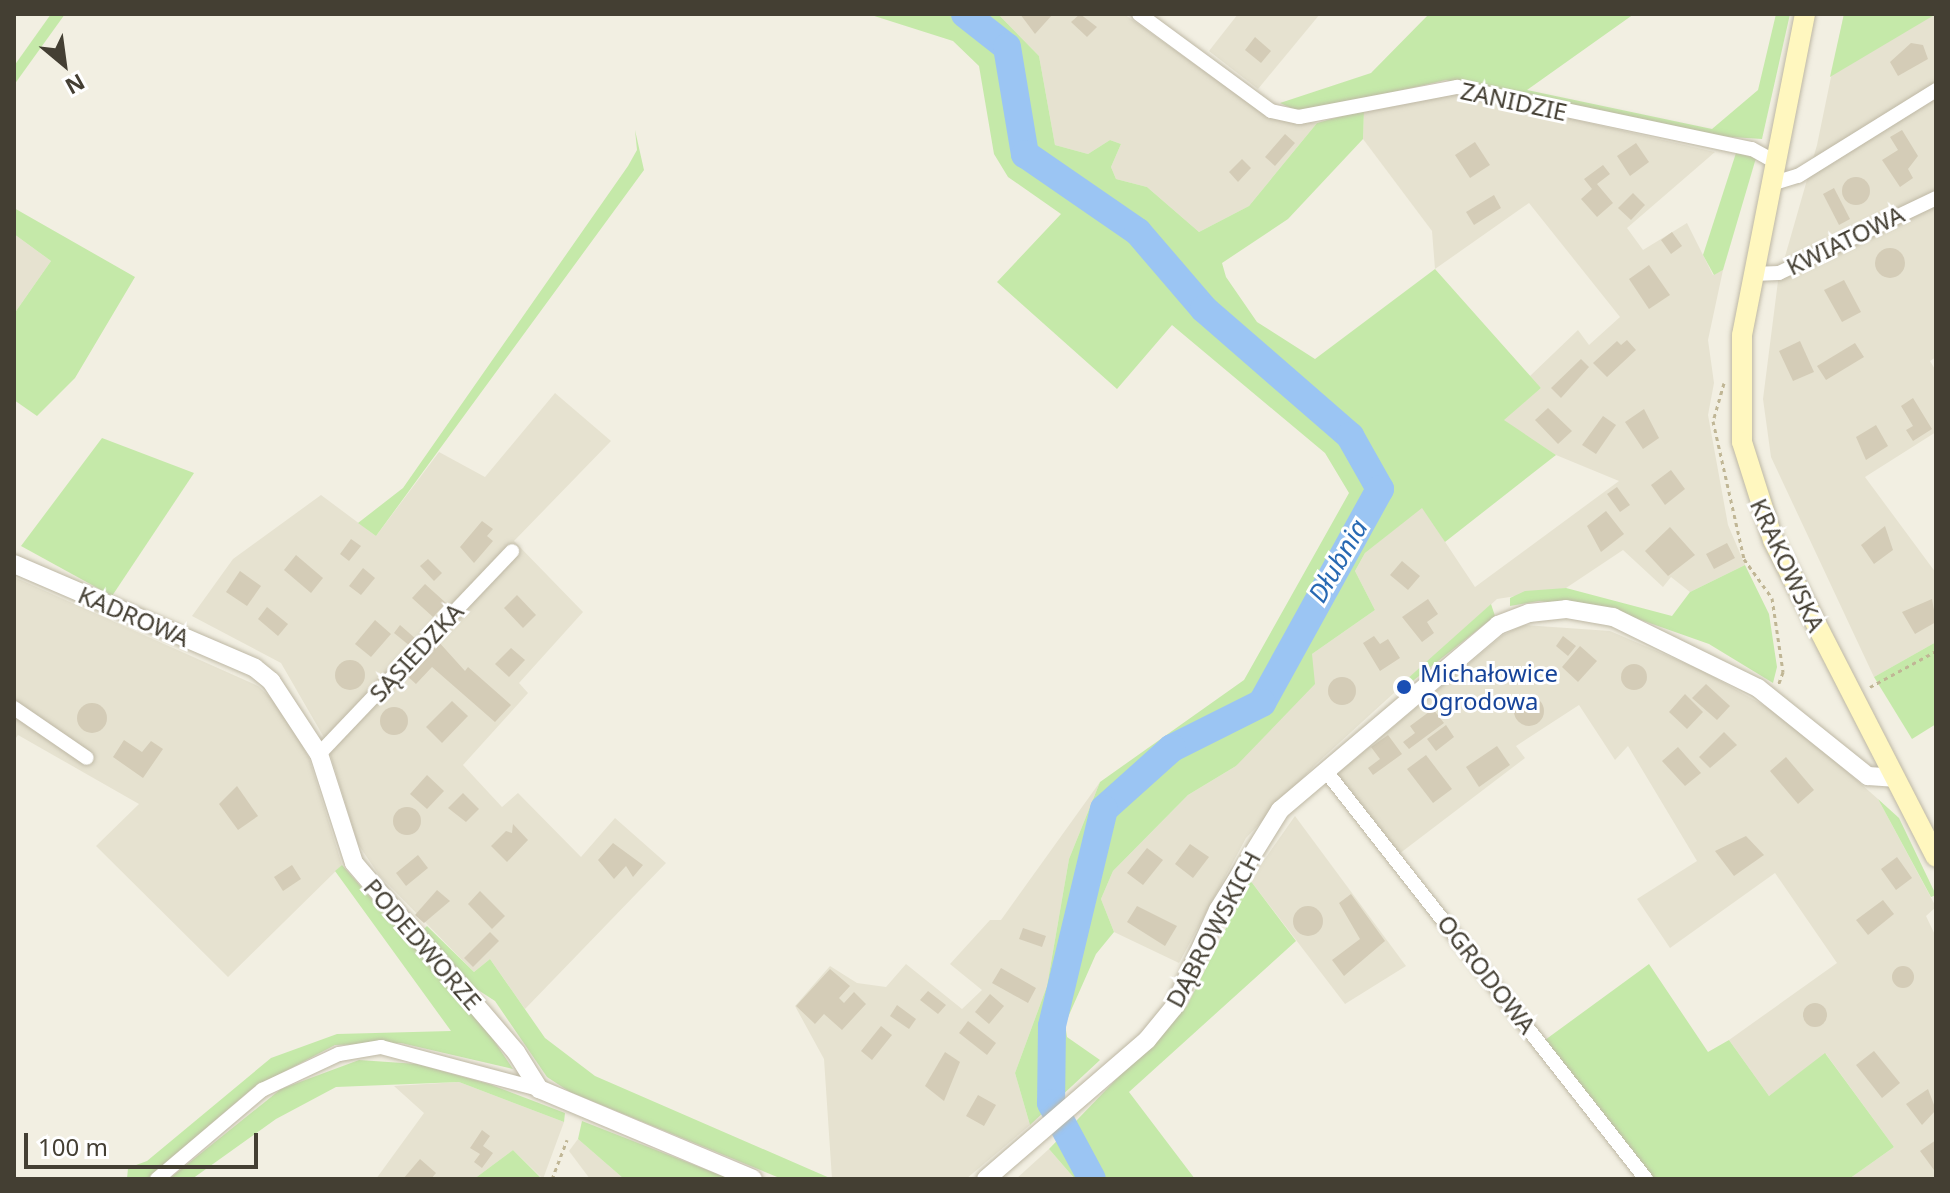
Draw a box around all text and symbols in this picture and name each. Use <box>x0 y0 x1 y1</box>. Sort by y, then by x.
north arrow <box>24 24 104 104</box>
text: N <box>61 68 91 102</box>
street label: ZANIDZIE <box>1458 76 1570 126</box>
street label: KWIATOWA <box>1782 199 1908 281</box>
street label: KRAKOWSKA <box>1745 494 1831 636</box>
water label: Dłubnia <box>1302 514 1374 608</box>
street label: KADROWA <box>74 580 194 652</box>
street label: SĄSIEDZKA <box>363 597 469 707</box>
place label: Michałowice Ogrodowa <box>1420 659 1558 715</box>
marker: Michałowice Ogrodowa <box>1395 678 1413 696</box>
street label: DĄBROWSKICH <box>1160 846 1266 1012</box>
street label: PODEDWORZE <box>358 873 488 1015</box>
street label: OGRODOWA <box>1432 909 1542 1039</box>
scale bar <box>28 1117 262 1167</box>
text: 100 m <box>38 1130 108 1163</box>

